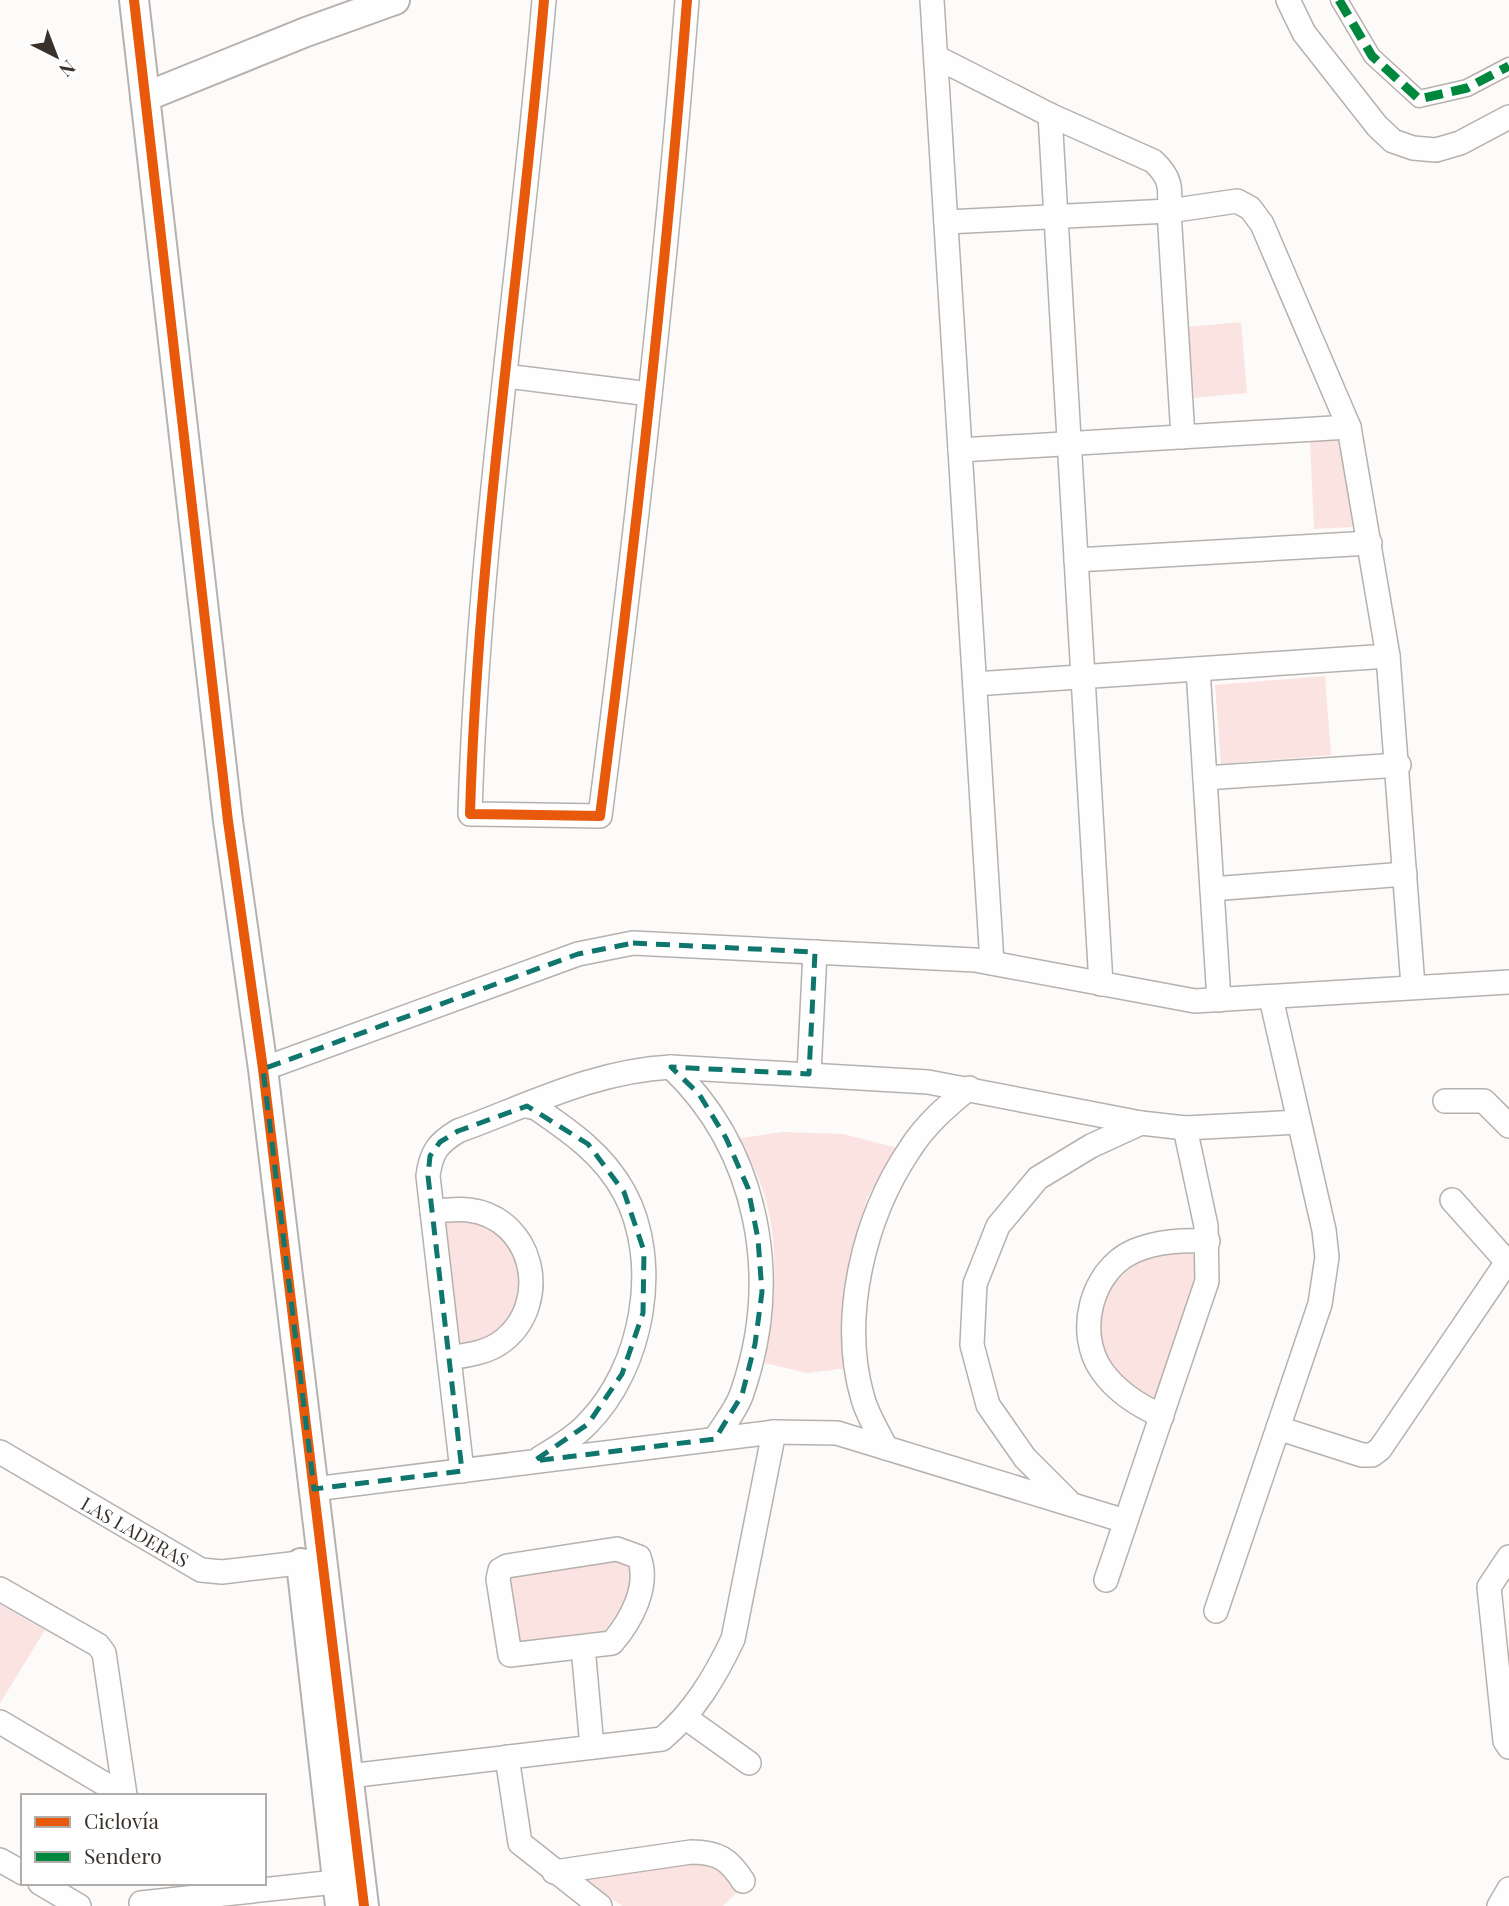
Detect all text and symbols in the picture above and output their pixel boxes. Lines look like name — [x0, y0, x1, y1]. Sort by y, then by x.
north arrow — [21, 21, 91, 91]
text: N — [54, 55, 82, 84]
street label: LAS LADERAS — [77, 1490, 194, 1573]
legend — [21, 1794, 266, 1885]
text: Ciclovía — [84, 1806, 159, 1834]
text: Sendero — [84, 1841, 162, 1869]

